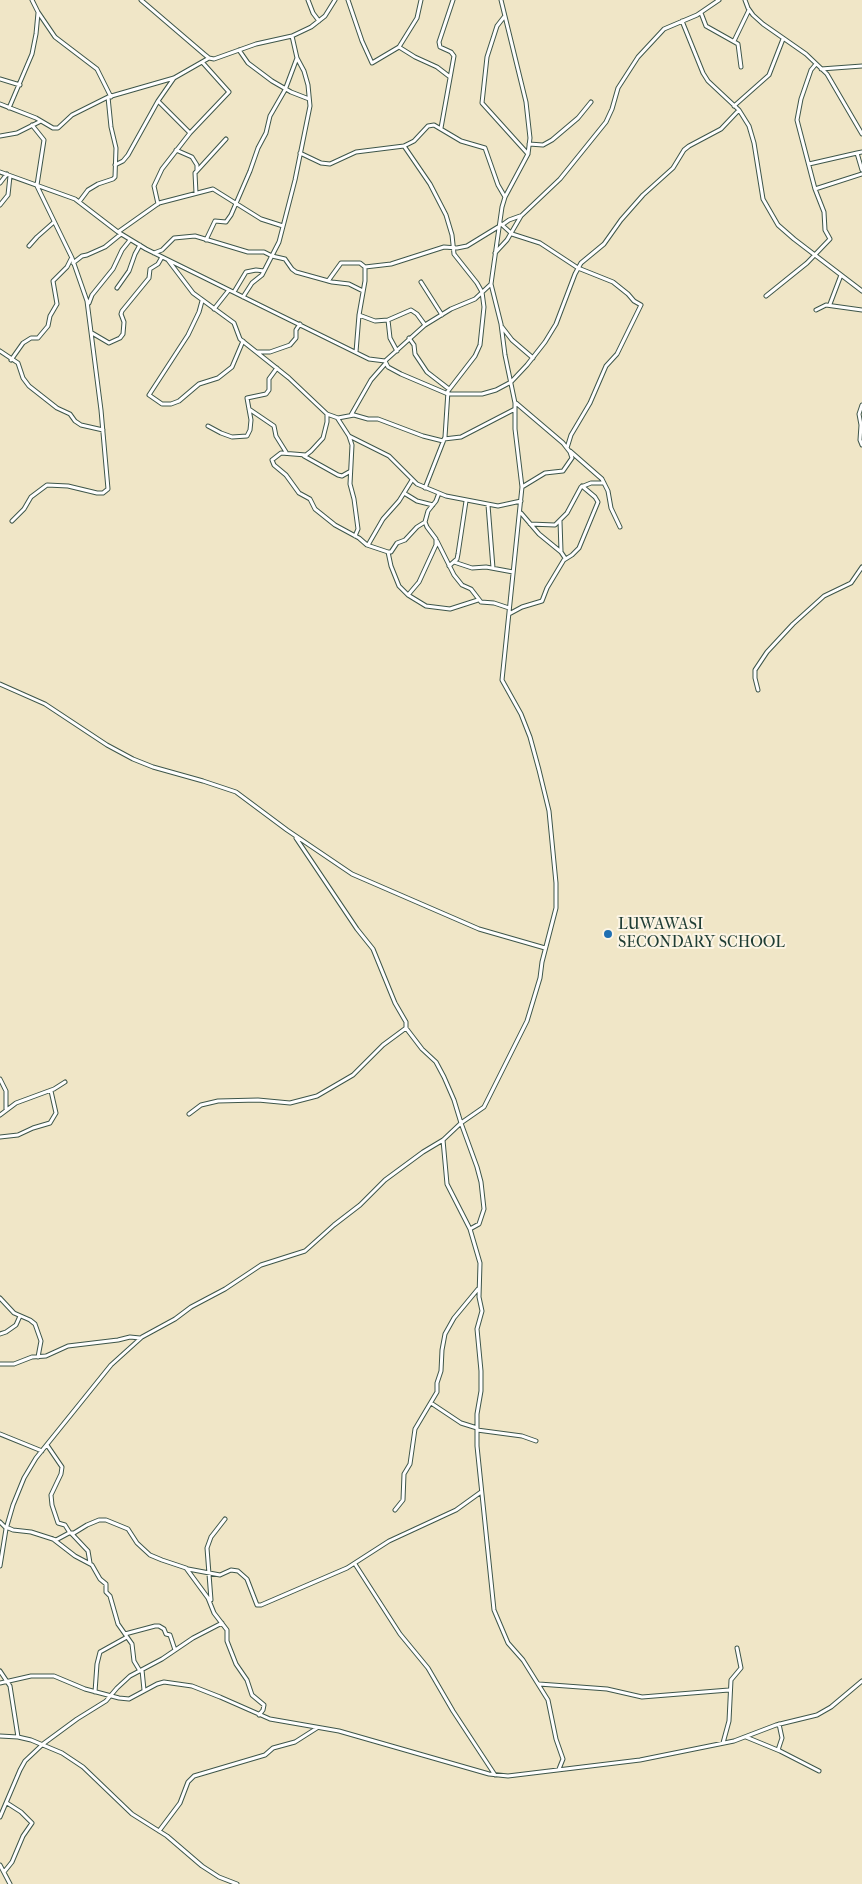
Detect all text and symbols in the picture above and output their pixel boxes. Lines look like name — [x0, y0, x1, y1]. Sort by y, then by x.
place label: LUWAWASI SECONDARY SCHOOL — [618, 915, 785, 953]
marker: LUWAWASI SECONDARY SCHOOL — [602, 928, 614, 940]

